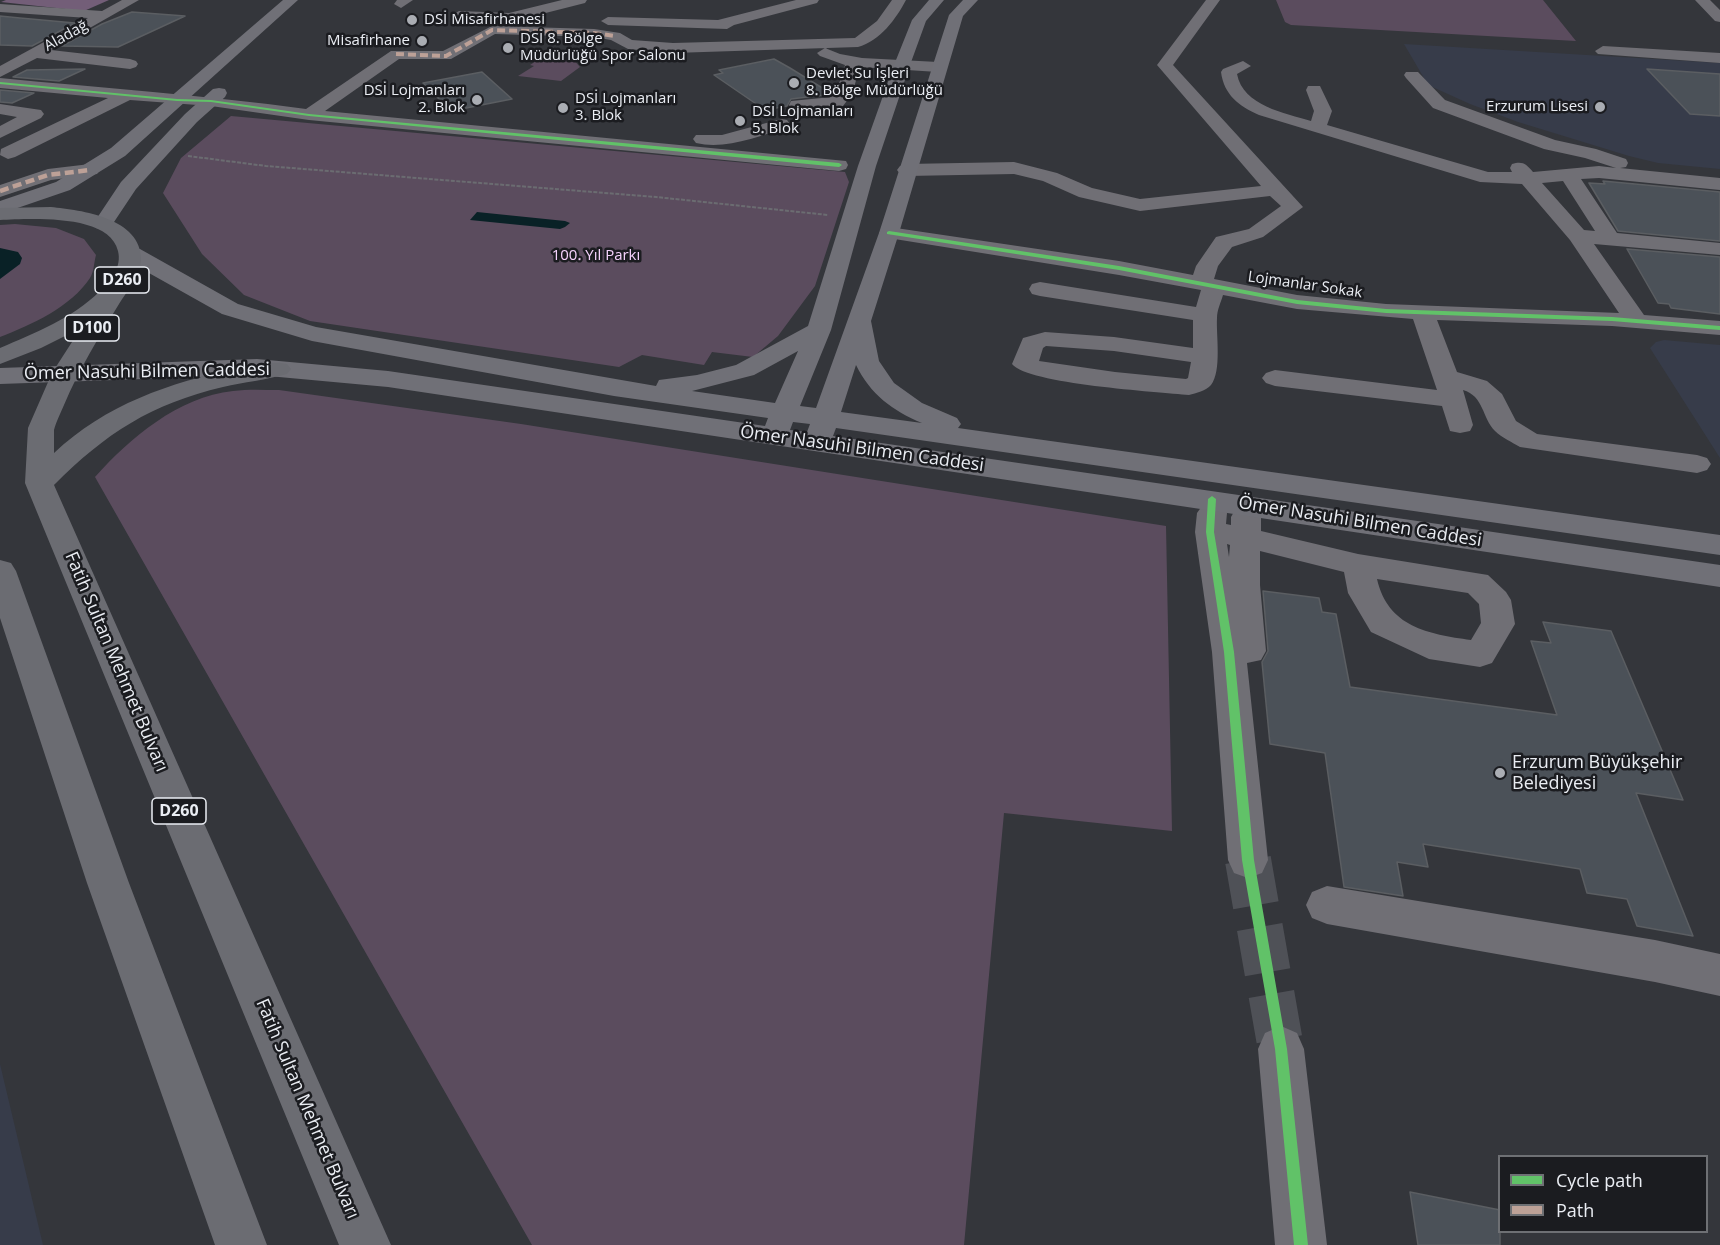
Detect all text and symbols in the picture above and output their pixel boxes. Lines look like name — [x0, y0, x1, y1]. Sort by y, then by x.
place label: DSİ Misafirhanesi — [424, 11, 545, 29]
marker: DSİ Misafirhanesi — [405, 13, 419, 27]
street label: Aladağ — [41, 17, 91, 55]
place label: DSİ 8. Bölge Müdürlüğü Spor Salonu — [520, 30, 686, 65]
place label: Misafirhane — [327, 32, 410, 50]
marker: Misafirhane — [415, 34, 429, 48]
marker: DSİ 8. Bölge Müdürlüğü Spor Salonu — [501, 41, 515, 55]
place label: Devlet Su İşleri 8. Bölge Müdürlüğü — [806, 65, 943, 100]
marker: Devlet Su İşleri 8. Bölge Müdürlüğü — [787, 76, 801, 90]
place label: DSİ Lojmanları 2. Blok — [364, 82, 465, 117]
place label: DSİ Lojmanları 3. Blok — [575, 90, 676, 125]
marker: DSİ Lojmanları 2. Blok — [470, 93, 484, 107]
place label: Erzurum Lisesi — [1486, 98, 1588, 116]
marker: Erzurum Lisesi — [1593, 100, 1607, 114]
marker: DSİ Lojmanları 3. Blok — [556, 101, 570, 115]
place label: DSİ Lojmanları 5. Blok — [752, 103, 853, 138]
marker: DSİ Lojmanları 5. Blok — [733, 114, 747, 128]
park label: 100. Yıl Parkı — [552, 247, 640, 265]
road number: D260 — [95, 267, 149, 293]
street label: Lojmanlar Sokak — [1247, 268, 1363, 302]
road number: D100 — [65, 315, 119, 341]
street label: Ömer Nasuhi Bilmen Caddesi — [24, 359, 270, 385]
street label: Ömer Nasuhi Bilmen Caddesi — [739, 421, 985, 477]
street label: Ömer Nasuhi Bilmen Caddesi — [1237, 492, 1483, 552]
street label: Fatih Sultan Mehmet Bulvarı — [60, 549, 172, 775]
place label: Erzurum Büyükşehir Belediyesi — [1512, 752, 1682, 795]
marker: Erzurum Büyükşehir Belediyesi — [1493, 766, 1507, 780]
road number: D260 — [152, 798, 206, 824]
street label: Fatih Sultan Mehmet Bulvarı — [251, 996, 363, 1222]
legend — [1498, 1155, 1708, 1233]
text: Cycle path — [1556, 1168, 1643, 1192]
text: Path — [1556, 1198, 1594, 1222]

